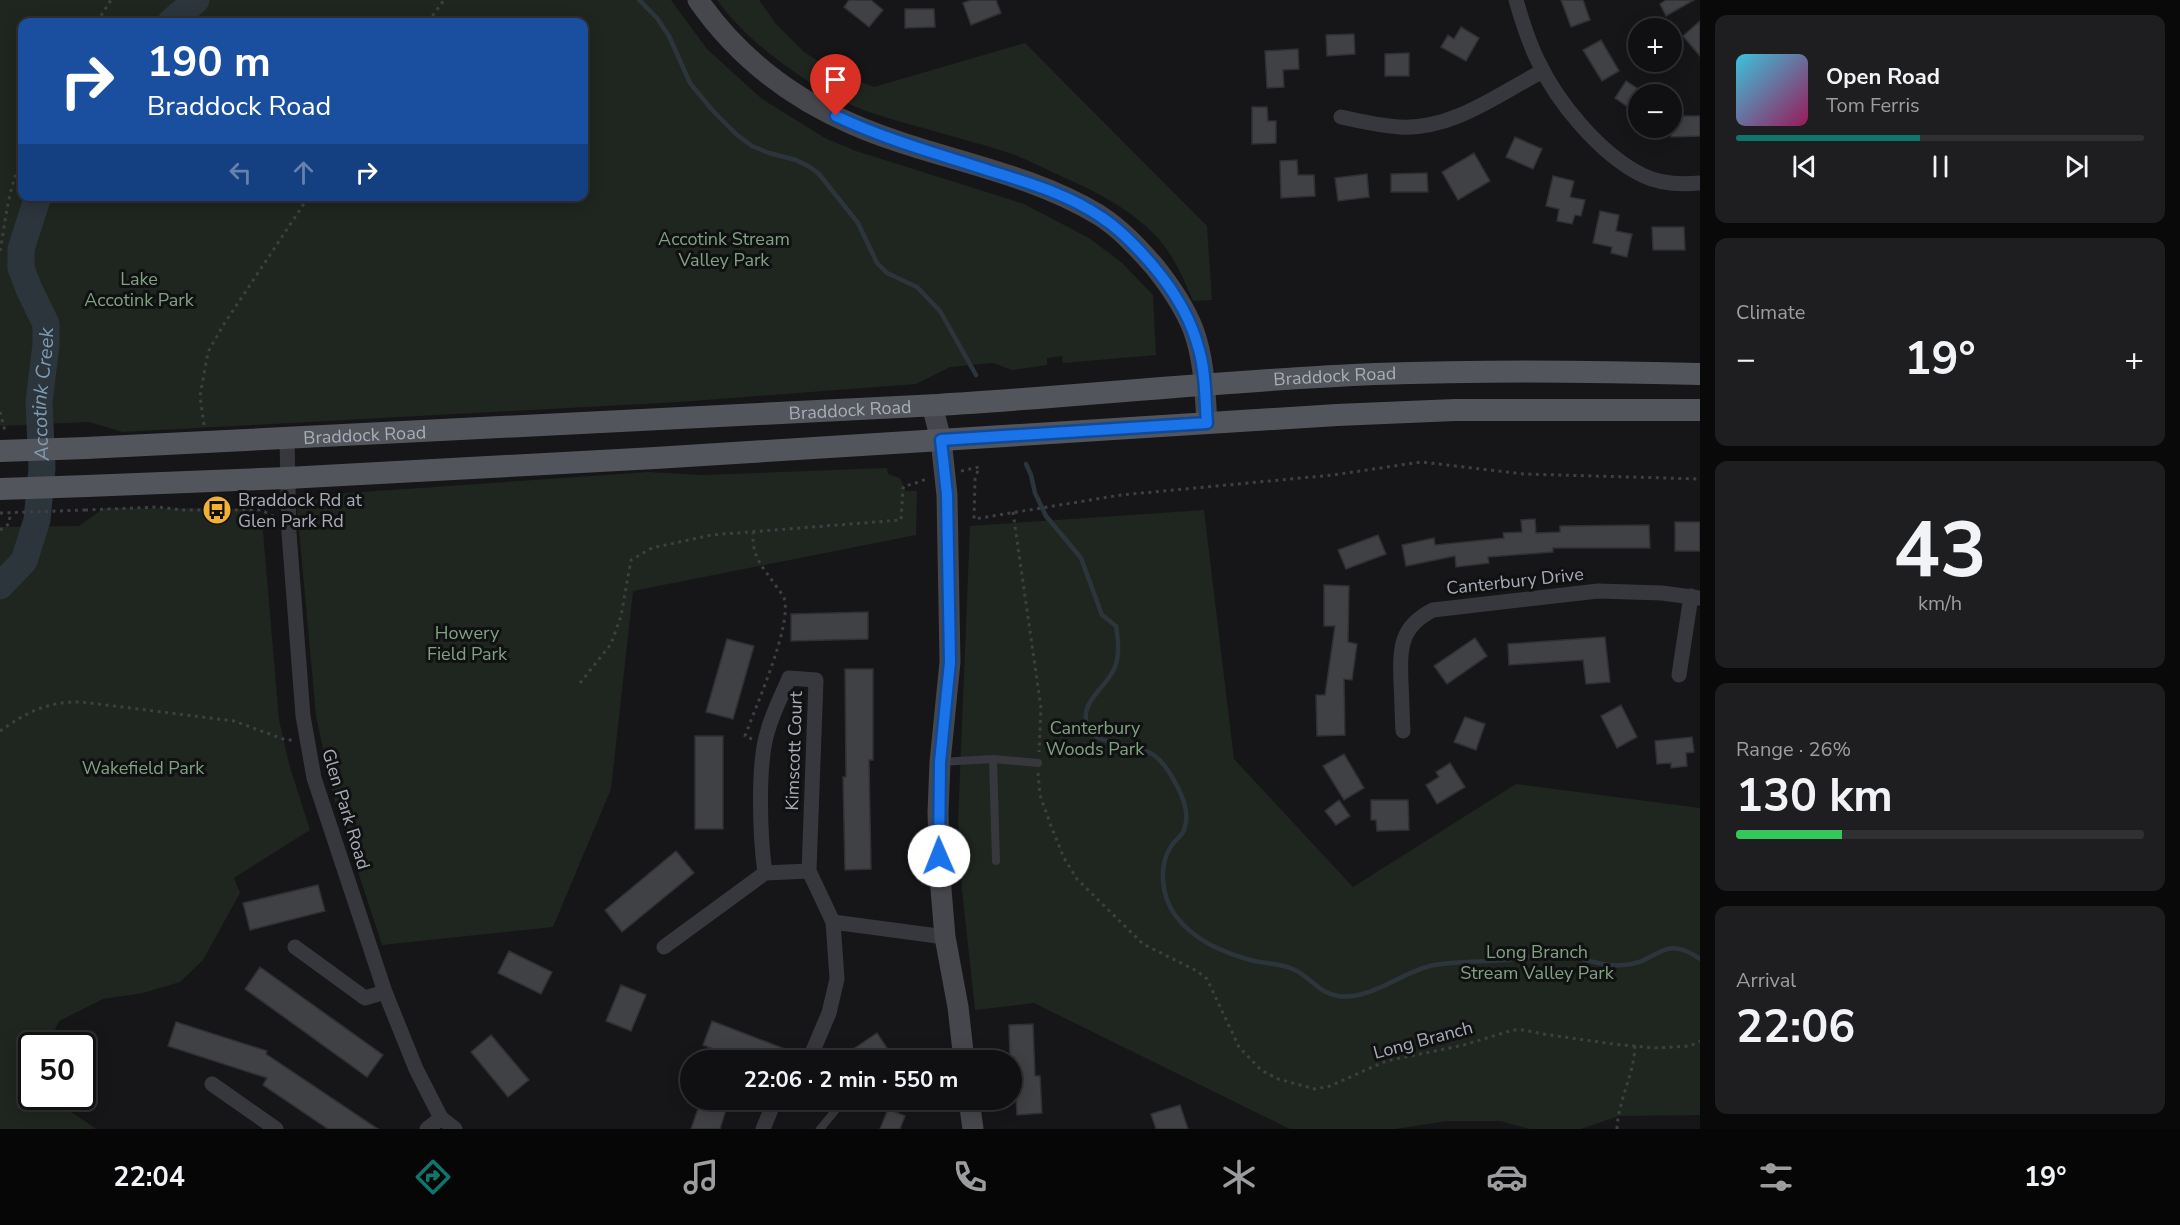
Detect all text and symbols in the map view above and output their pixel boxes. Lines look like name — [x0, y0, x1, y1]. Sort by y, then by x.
map controls — [1628, 18, 1682, 138]
button: + — [1628, 18, 1682, 72]
text: 190 m — [147, 34, 271, 91]
icon: right — [48, 42, 126, 120]
pin — [810, 54, 861, 116]
text: Open Road — [1826, 62, 1940, 92]
icon: arrive — [819, 63, 852, 96]
button: − — [1628, 84, 1682, 138]
text: Braddock Road — [147, 88, 331, 125]
text: Tom Ferris — [1826, 92, 1920, 119]
icon: previous — [1788, 150, 1821, 183]
icon: pause — [1924, 150, 1957, 183]
icon: next — [2060, 150, 2093, 183]
icon: left — [224, 156, 257, 189]
icon: ahead — [287, 156, 320, 189]
icon: right — [350, 156, 383, 189]
park label: Accotink Stream Valley Park — [658, 227, 790, 272]
park label: Lake Accotink Park — [84, 267, 195, 312]
text: Climate — [1736, 299, 1805, 326]
water label: Accotink Creek — [26, 327, 60, 462]
text: 19° — [1904, 329, 1976, 390]
text: − — [1736, 337, 1756, 382]
text: + — [2124, 337, 2144, 382]
street label: Braddock Road — [1273, 361, 1397, 392]
street label: Braddock Road — [788, 395, 912, 426]
street label: Braddock Road — [303, 420, 427, 450]
place label: Braddock Rd at Glen Park Rd — [238, 488, 363, 533]
bus stop icon: Braddock Rd at Glen Park Rd — [201, 494, 233, 526]
text: 43 — [1893, 497, 1987, 604]
street label: Canterbury Drive — [1445, 562, 1585, 600]
text: km/h — [1918, 590, 1962, 617]
park label: Howery Field Park — [427, 621, 508, 666]
street label: Kimscott Court — [780, 690, 808, 811]
park label: Canterbury Woods Park — [1046, 716, 1145, 761]
text: Range · 26% — [1736, 736, 1851, 763]
street label: Glen Park Road — [316, 746, 376, 872]
park label: Wakefield Park — [82, 756, 205, 780]
text: 130 km — [1736, 766, 1893, 827]
position arrow — [907, 824, 971, 888]
park label: Long Branch Stream Valley Park — [1460, 940, 1615, 985]
text: Arrival — [1736, 967, 1796, 994]
text: 22:06 — [1736, 997, 1855, 1058]
street label: Long Branch — [1371, 1015, 1475, 1065]
speed limit sign: 50 — [18, 1032, 96, 1110]
text: 22:06 · 2 min · 550 m — [744, 1065, 958, 1095]
icon: directions — [412, 1156, 454, 1198]
icon: music — [680, 1156, 722, 1198]
icon: phone — [949, 1156, 991, 1198]
icon: climate — [1218, 1156, 1260, 1198]
icon: car — [1486, 1156, 1528, 1198]
icon: filters — [1755, 1156, 1797, 1198]
text: 22:04 — [113, 1159, 185, 1196]
text: 19° — [2024, 1159, 2067, 1196]

